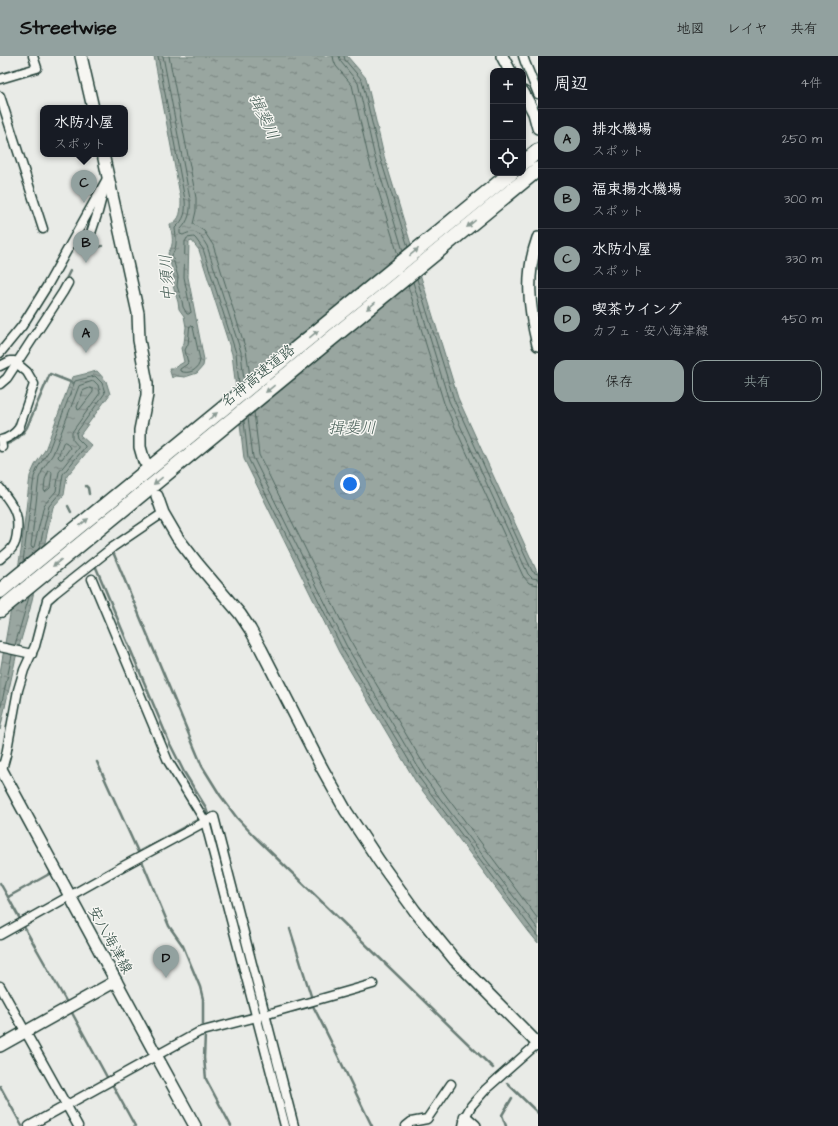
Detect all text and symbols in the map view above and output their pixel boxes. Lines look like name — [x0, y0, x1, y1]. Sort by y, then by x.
text: Streetwise — [20, 15, 117, 42]
text: 地図 — [677, 19, 705, 39]
text: レイヤ — [727, 19, 768, 39]
text: 共有 — [790, 19, 818, 39]
map controls — [490, 68, 526, 176]
button: + — [490, 68, 526, 104]
text: 周辺 — [554, 72, 588, 96]
text: 4件 — [800, 74, 822, 92]
water label: 揖斐川 — [244, 91, 284, 143]
button: − — [490, 104, 526, 140]
popup — [40, 105, 128, 157]
text: 水防小屋 — [54, 112, 114, 133]
text: 排水機場 — [592, 119, 652, 140]
text: A — [563, 130, 571, 148]
text: 250 m — [782, 130, 822, 148]
text: スポット — [54, 135, 106, 153]
button: locate — [490, 140, 526, 176]
text: スポット — [592, 142, 644, 160]
pin: C — [71, 170, 97, 203]
text: 福束揚水機場 — [592, 179, 682, 200]
text: B — [562, 190, 572, 208]
text: 300 m — [784, 190, 822, 208]
text: スポット — [592, 202, 644, 220]
one-way arrow — [466, 219, 476, 228]
pin: B — [73, 230, 99, 263]
text: 水防小屋 — [592, 239, 652, 260]
one-way arrow — [409, 247, 420, 256]
text: C — [562, 250, 572, 268]
text: 330 m — [785, 250, 822, 268]
water label: 中須川 — [154, 253, 180, 303]
text: スポット — [592, 262, 644, 280]
text: 喫茶ウイング — [592, 299, 682, 320]
one-way arrow — [365, 302, 376, 311]
text: D — [563, 310, 571, 328]
text: 450 m — [780, 310, 822, 328]
pin: A — [73, 320, 99, 353]
text: カフェ · 安八海津線 — [592, 322, 708, 340]
one-way arrow — [308, 330, 319, 338]
street label: 名神高速道路 — [216, 340, 300, 412]
button: 保存 — [554, 360, 684, 402]
button: 共有 — [692, 360, 822, 402]
one-way arrow — [265, 384, 275, 393]
one-way arrow — [207, 412, 218, 421]
water label: 揖斐川 — [328, 417, 376, 439]
your location — [340, 474, 360, 494]
one-way arrow — [152, 476, 163, 485]
one-way arrow — [79, 518, 90, 526]
one-way arrow — [52, 559, 63, 567]
street label: 安八海津線 — [83, 902, 137, 978]
pin: D — [153, 945, 179, 978]

